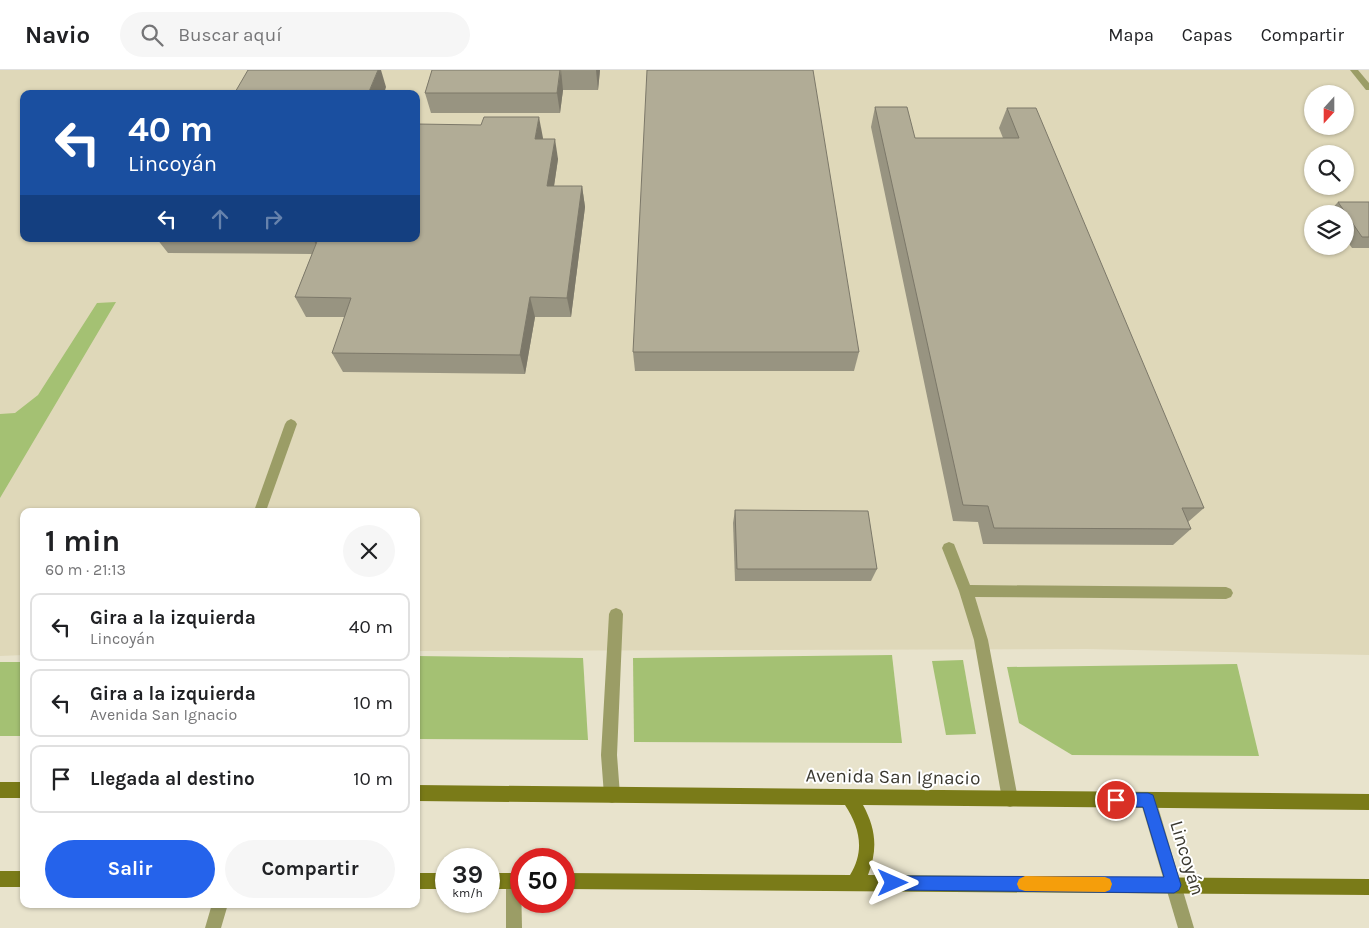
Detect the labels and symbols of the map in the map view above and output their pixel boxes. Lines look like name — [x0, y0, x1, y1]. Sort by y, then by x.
north arrow — [1304, 85, 1354, 135]
street label: Avenida San Ignacio — [805, 764, 981, 790]
pin — [1095, 779, 1137, 821]
street label: Lincoyán — [1165, 818, 1209, 898]
speed limit sign: 50 — [510, 848, 575, 913]
position arrow — [866, 856, 918, 908]

